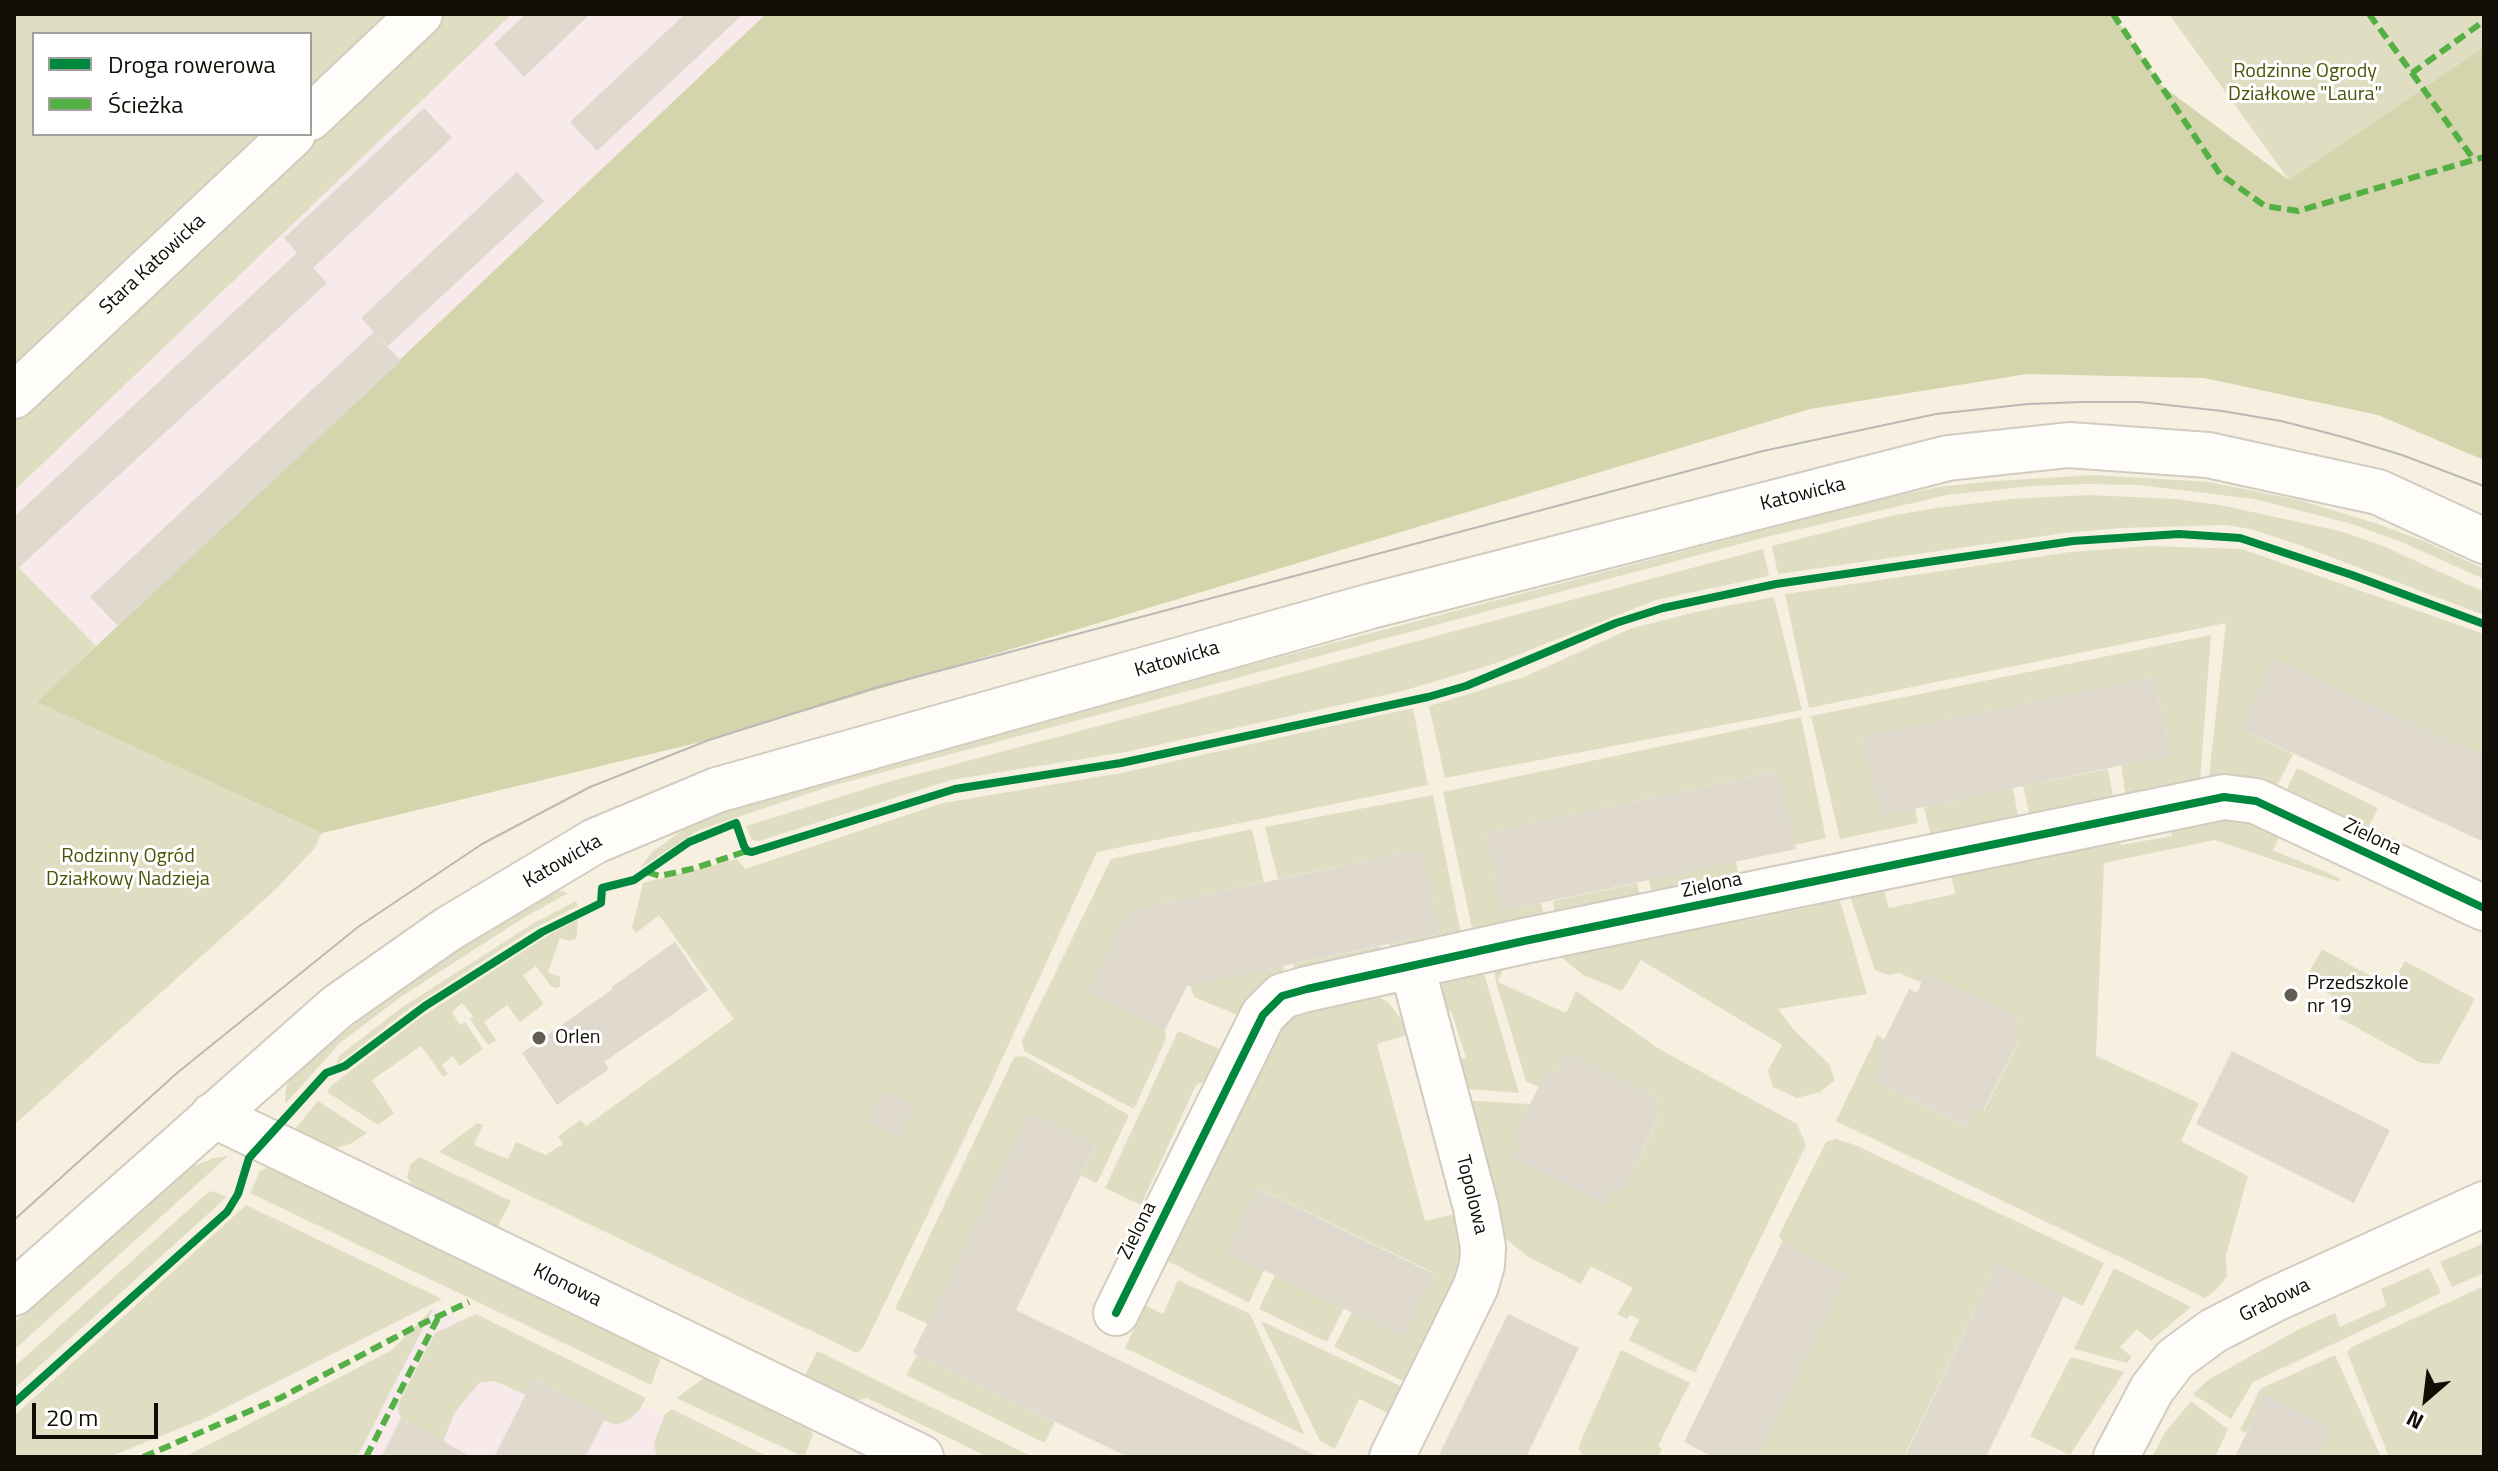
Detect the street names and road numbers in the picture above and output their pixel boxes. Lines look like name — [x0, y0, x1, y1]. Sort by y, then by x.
street label: Stara Katowicka — [95, 210, 211, 320]
street label: Katowicka — [1758, 473, 1848, 517]
street label: Katowicka — [1132, 637, 1222, 683]
street label: Zielona — [2339, 814, 2405, 862]
street label: Katowicka — [519, 830, 607, 894]
street label: Zielona — [1680, 868, 1744, 904]
street label: Topolowa — [1450, 1153, 1492, 1237]
street label: Zielona — [1114, 1198, 1162, 1264]
street label: Klonowa — [529, 1259, 605, 1313]
street label: Grabowa — [2236, 1274, 2314, 1328]

